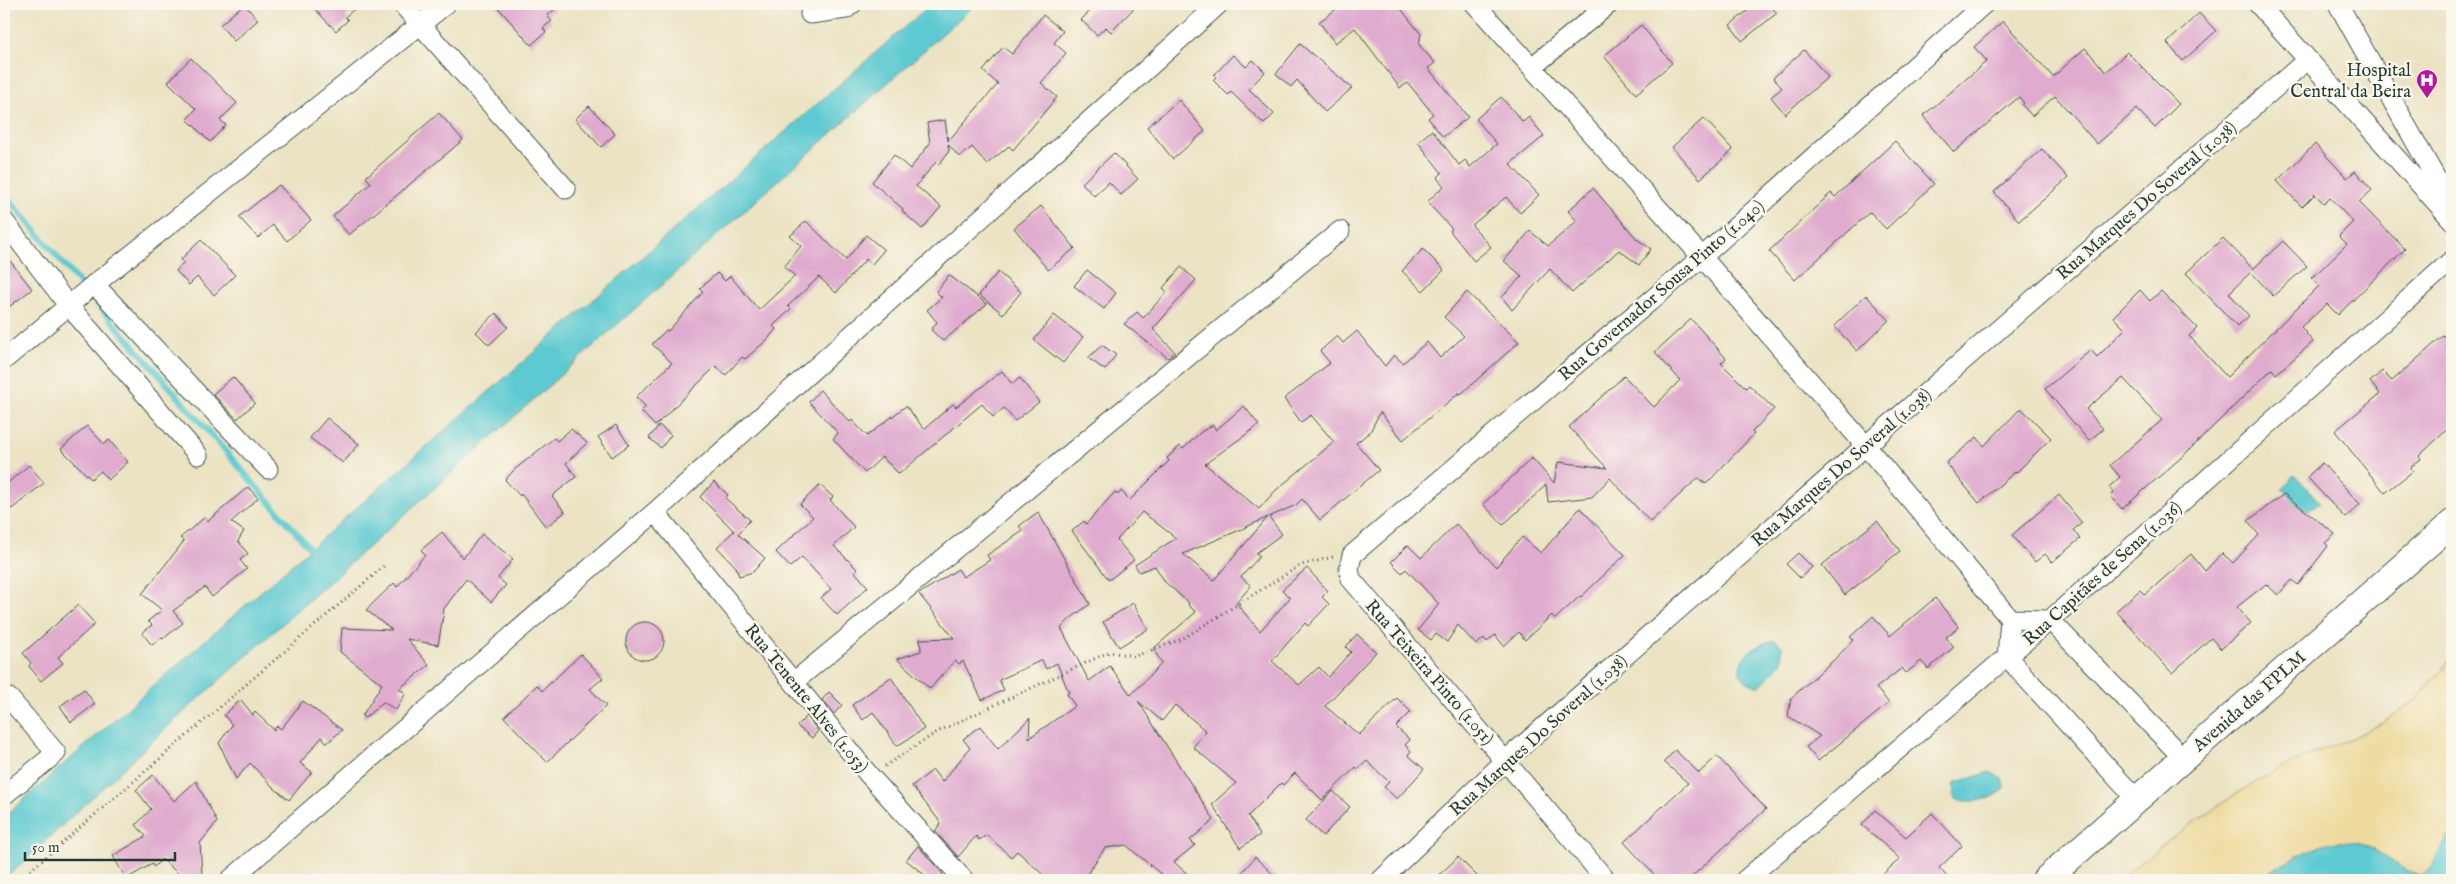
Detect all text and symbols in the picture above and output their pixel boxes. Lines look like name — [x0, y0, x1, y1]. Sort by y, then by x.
place label: Hospital Central da Beira — [2290, 60, 2411, 104]
hospital icon: Hospital Central da Beira — [2415, 68, 2439, 99]
street label: Rua Marques Do Soveral (1.038) — [2052, 117, 2242, 286]
street label: Rua Governador Sousa Pinto (1.040) — [1554, 195, 1770, 387]
street label: Rua Marques Do Soveral (1.038) — [1747, 384, 1937, 553]
street label: Rua Capitães de Sena (1.036) — [2019, 497, 2187, 651]
street label: Rua Teixeira Pinto (1.051) — [1359, 595, 1498, 751]
street label: Rua Tenente Alves (1.053) — [739, 620, 873, 778]
street label: Avenida das FPLM — [2188, 647, 2311, 758]
street label: Rua Marques Do Soveral (1.038) — [1445, 650, 1633, 822]
scale bar — [25, 829, 175, 861]
text: 50 m — [32, 838, 60, 857]

